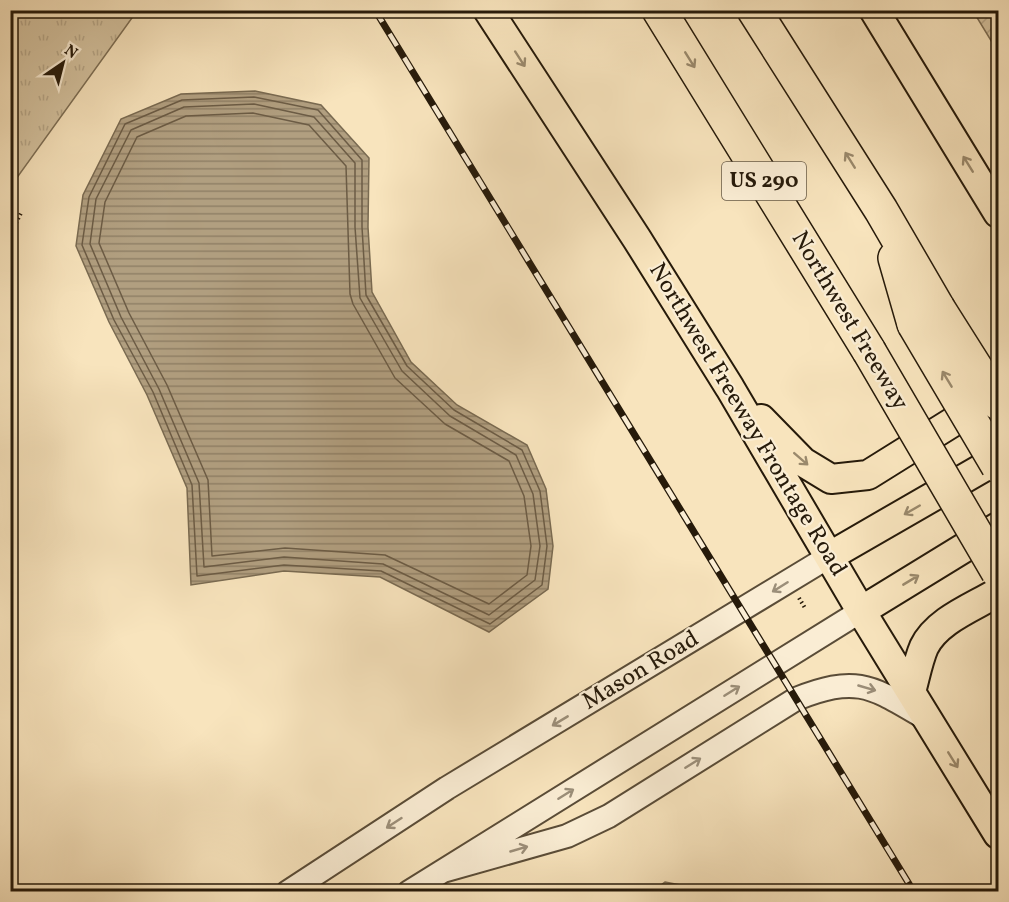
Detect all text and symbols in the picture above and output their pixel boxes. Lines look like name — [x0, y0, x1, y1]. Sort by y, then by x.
north arrow — [33, 33, 93, 93]
text: N — [59, 40, 82, 65]
one-way arrow — [514, 51, 526, 67]
one-way arrow — [684, 51, 696, 68]
one-way arrow — [843, 152, 856, 169]
one-way arrow — [961, 155, 974, 172]
road number: US 290 — [722, 162, 806, 200]
street label: Northwest Freeway — [782, 225, 916, 417]
street label: Northwest Freeway Frontage Road — [640, 257, 854, 583]
one-way arrow — [941, 371, 953, 388]
one-way arrow — [793, 452, 808, 466]
one-way arrow — [903, 505, 921, 516]
one-way arrow — [902, 574, 919, 586]
one-way arrow — [772, 581, 789, 593]
street label: Mason Road — [576, 623, 706, 719]
one-way arrow — [857, 683, 876, 694]
one-way arrow — [723, 685, 740, 697]
one-way arrow — [551, 714, 568, 727]
one-way arrow — [947, 751, 959, 768]
one-way arrow — [684, 757, 701, 769]
one-way arrow — [557, 788, 574, 800]
one-way arrow — [386, 817, 403, 829]
one-way arrow — [509, 843, 528, 854]

